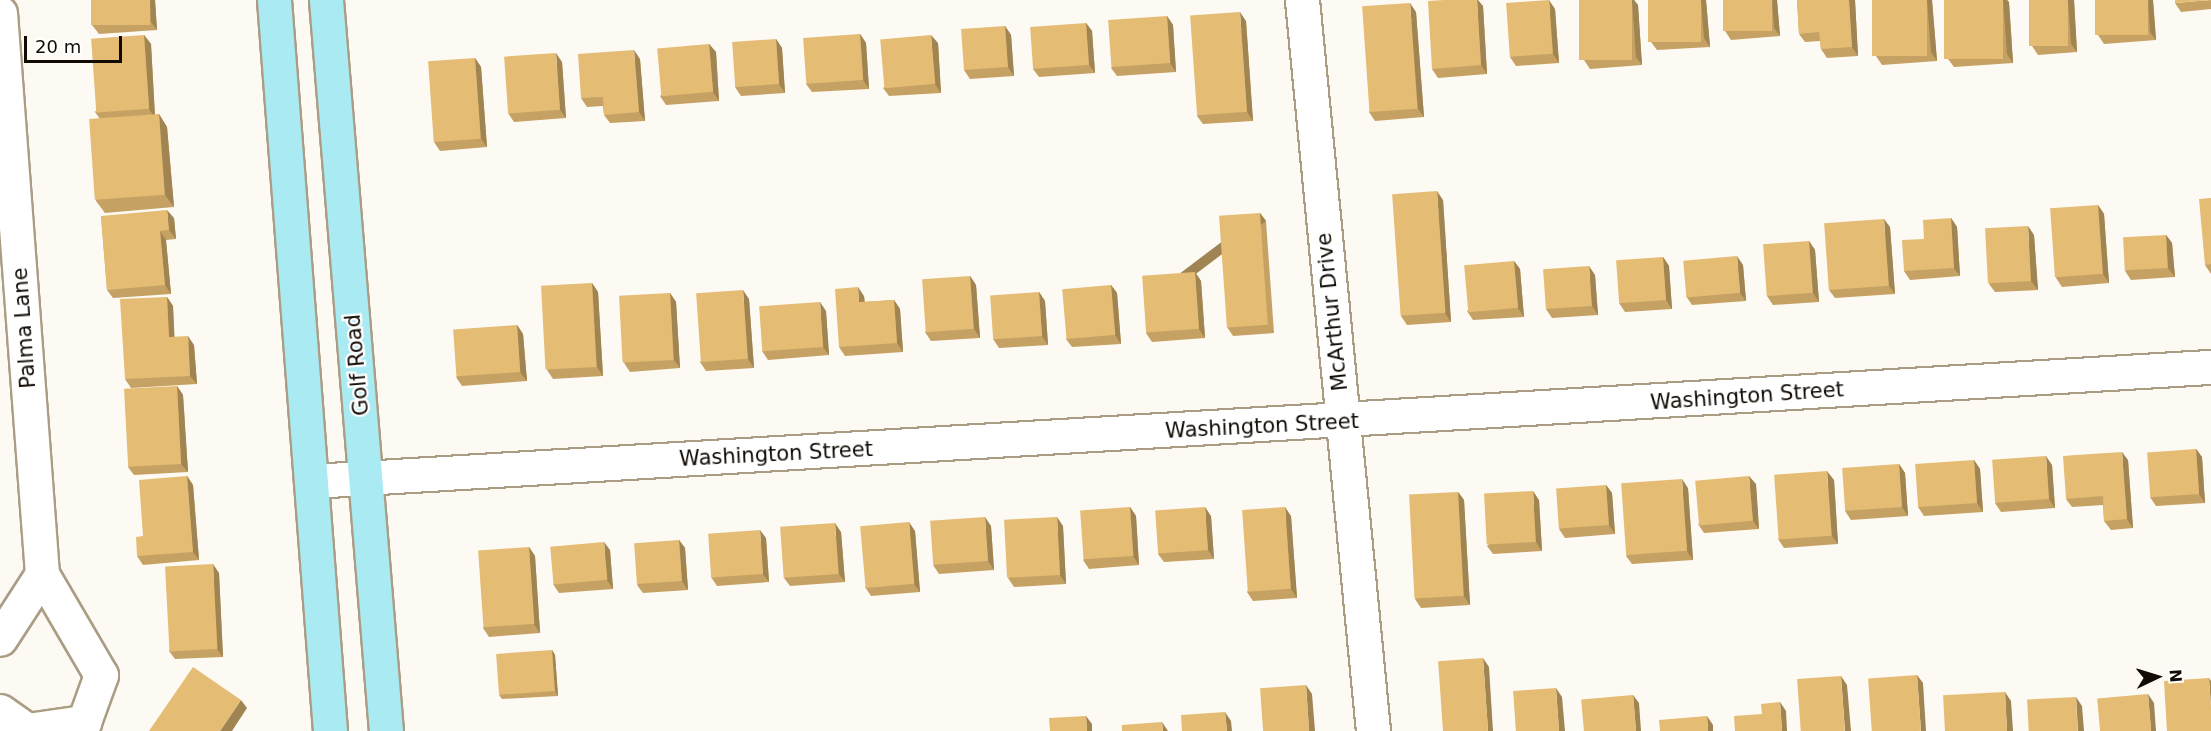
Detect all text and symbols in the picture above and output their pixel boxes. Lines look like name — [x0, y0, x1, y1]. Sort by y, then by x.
scale bar — [27, 24, 124, 62]
text: 20 m — [35, 36, 81, 57]
street label: McArthur Drive — [1311, 232, 1353, 392]
street label: Palma Lane — [7, 267, 41, 389]
street label: Golf Road — [340, 313, 374, 417]
street label: Washington Street — [1649, 377, 1845, 415]
street label: Washington Street — [1165, 408, 1359, 444]
street label: Washington Street — [679, 436, 873, 472]
north arrow — [2127, 647, 2187, 707]
text: N — [2166, 668, 2185, 683]

